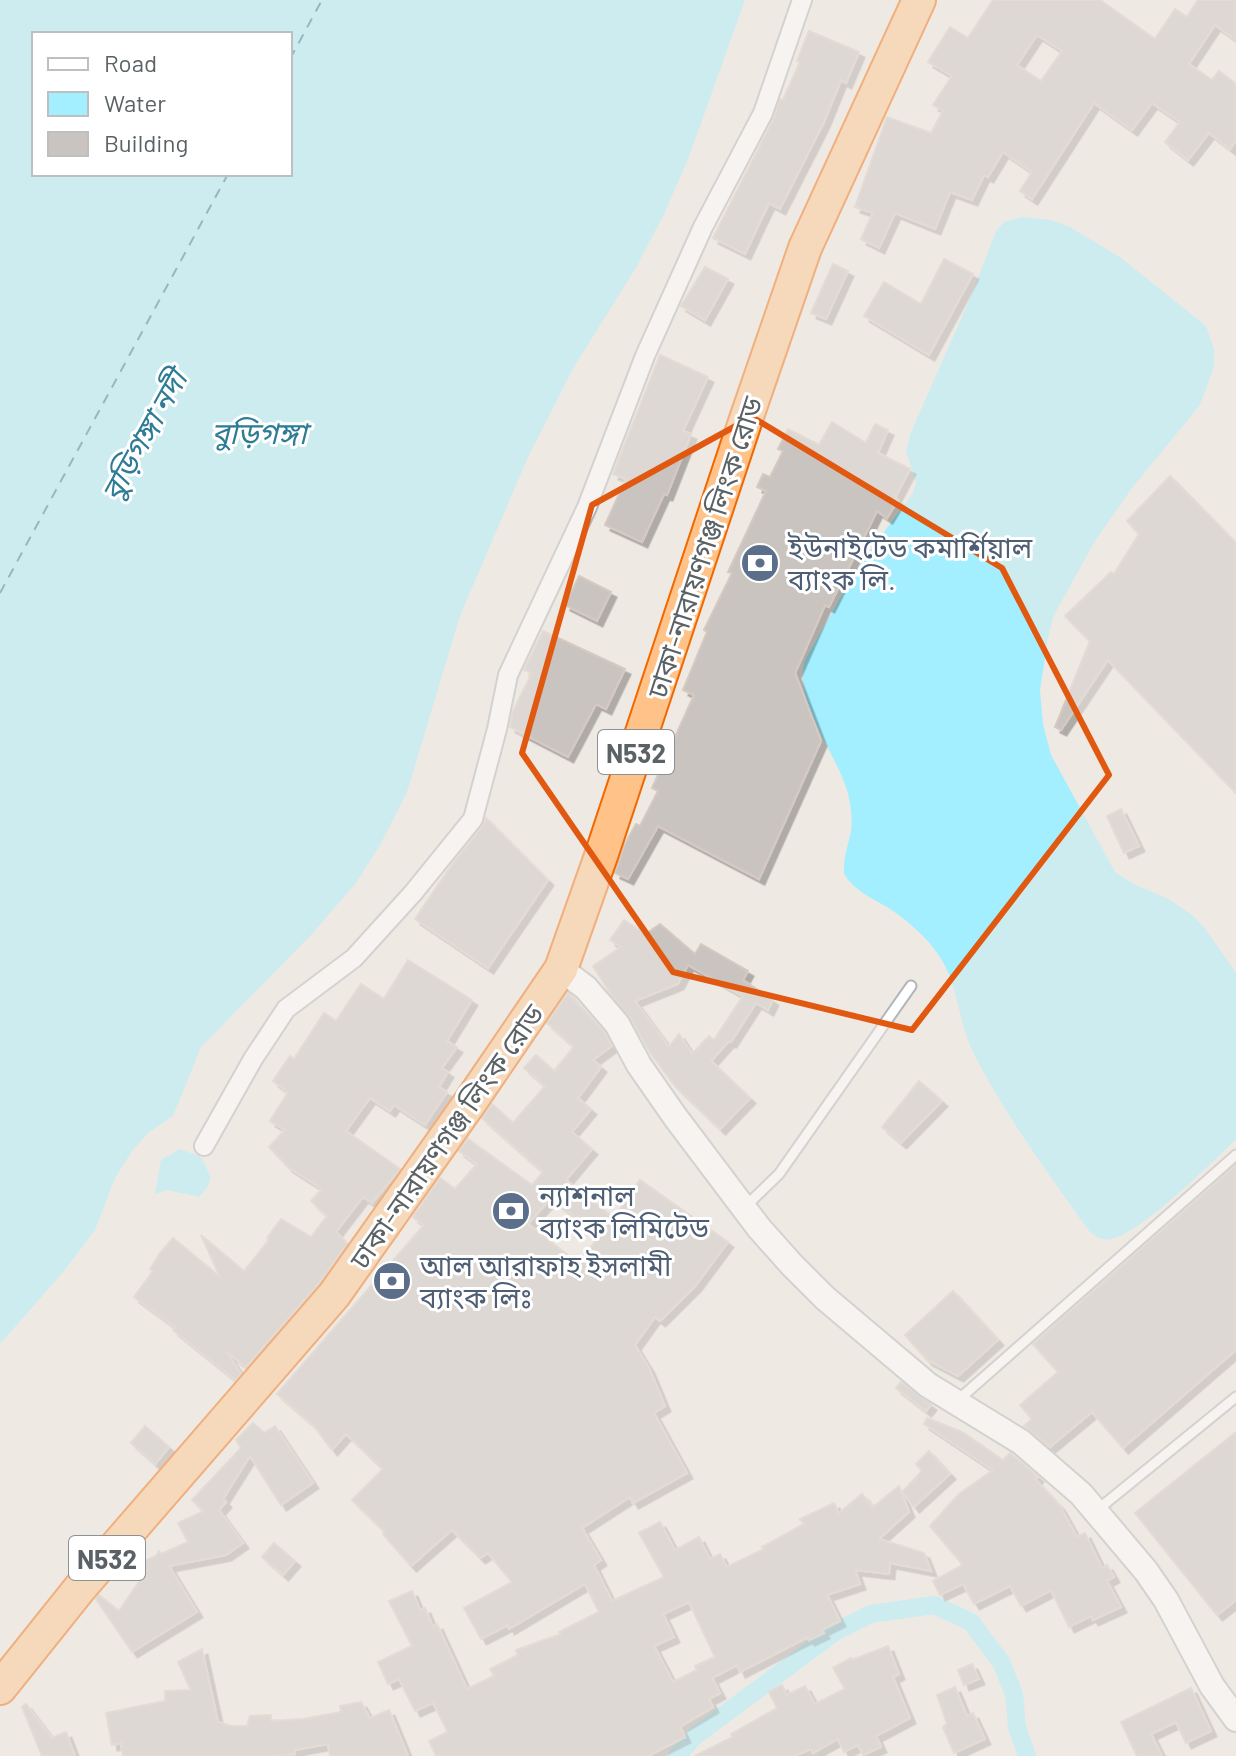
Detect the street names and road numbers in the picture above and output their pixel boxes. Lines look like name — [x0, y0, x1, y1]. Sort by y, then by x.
street label: ঢাকা-নারায়ণগঞ্জ লিংক রোড — [639, 391, 769, 703]
road number: N532 — [598, 730, 674, 774]
street label: ঢাকা-নারায়ণগঞ্জ লিংক রোড — [341, 996, 551, 1275]
road number: N532 — [69, 1536, 145, 1580]

